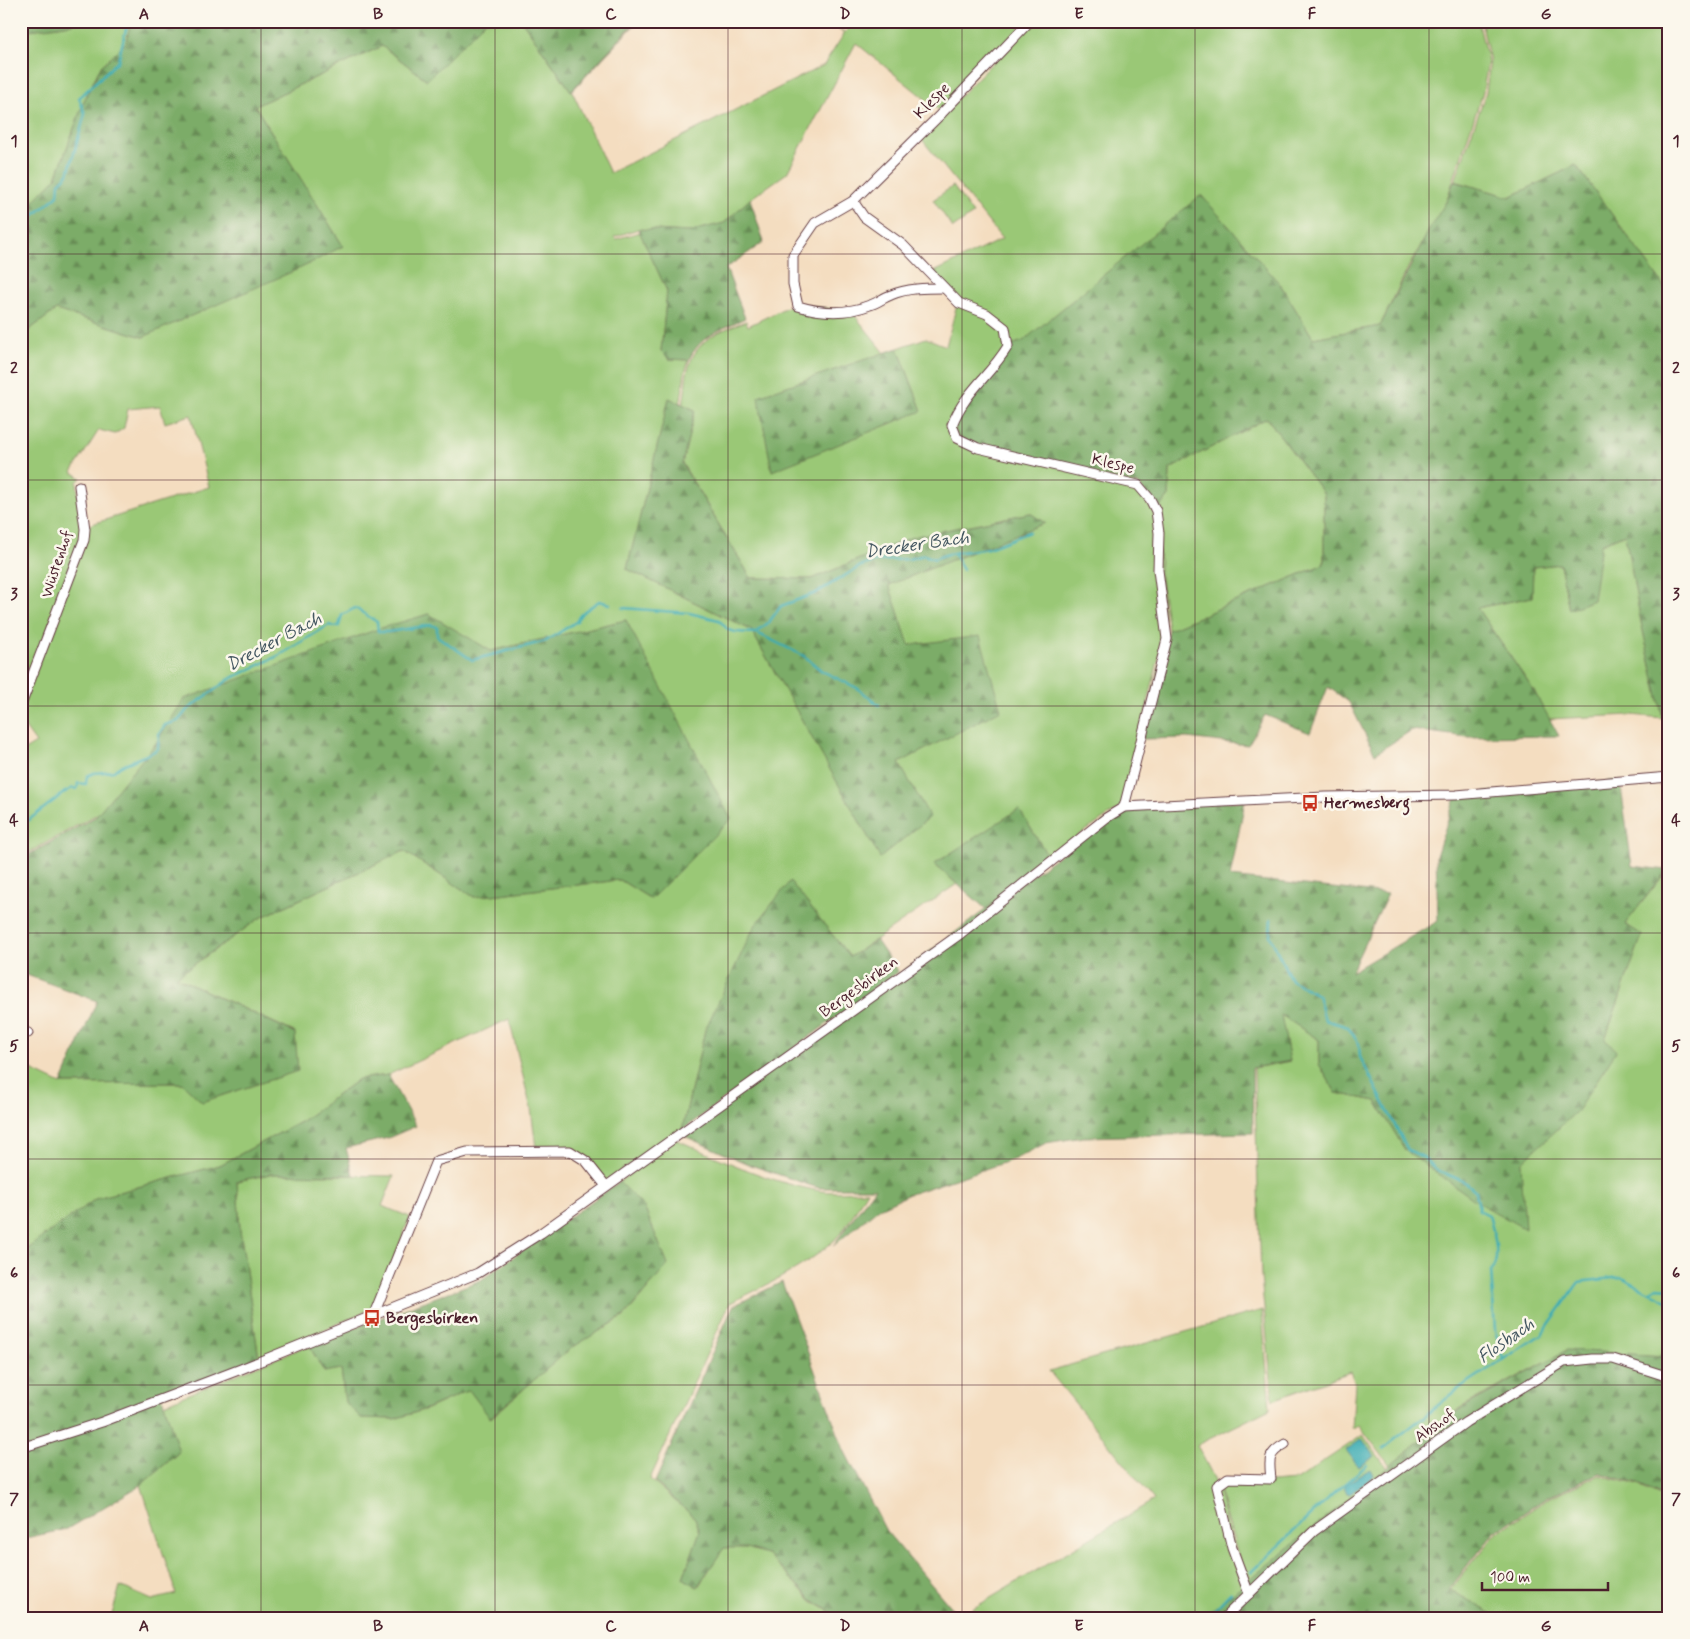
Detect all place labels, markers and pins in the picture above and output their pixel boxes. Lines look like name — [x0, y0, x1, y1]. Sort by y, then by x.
bus stop icon: Hermesberg — [1300, 793, 1320, 813]
place label: Hermesberg — [1324, 793, 1410, 816]
bus stop icon: Bergesbirken — [362, 1308, 382, 1328]
place label: Bergesbirken — [386, 1308, 478, 1331]

